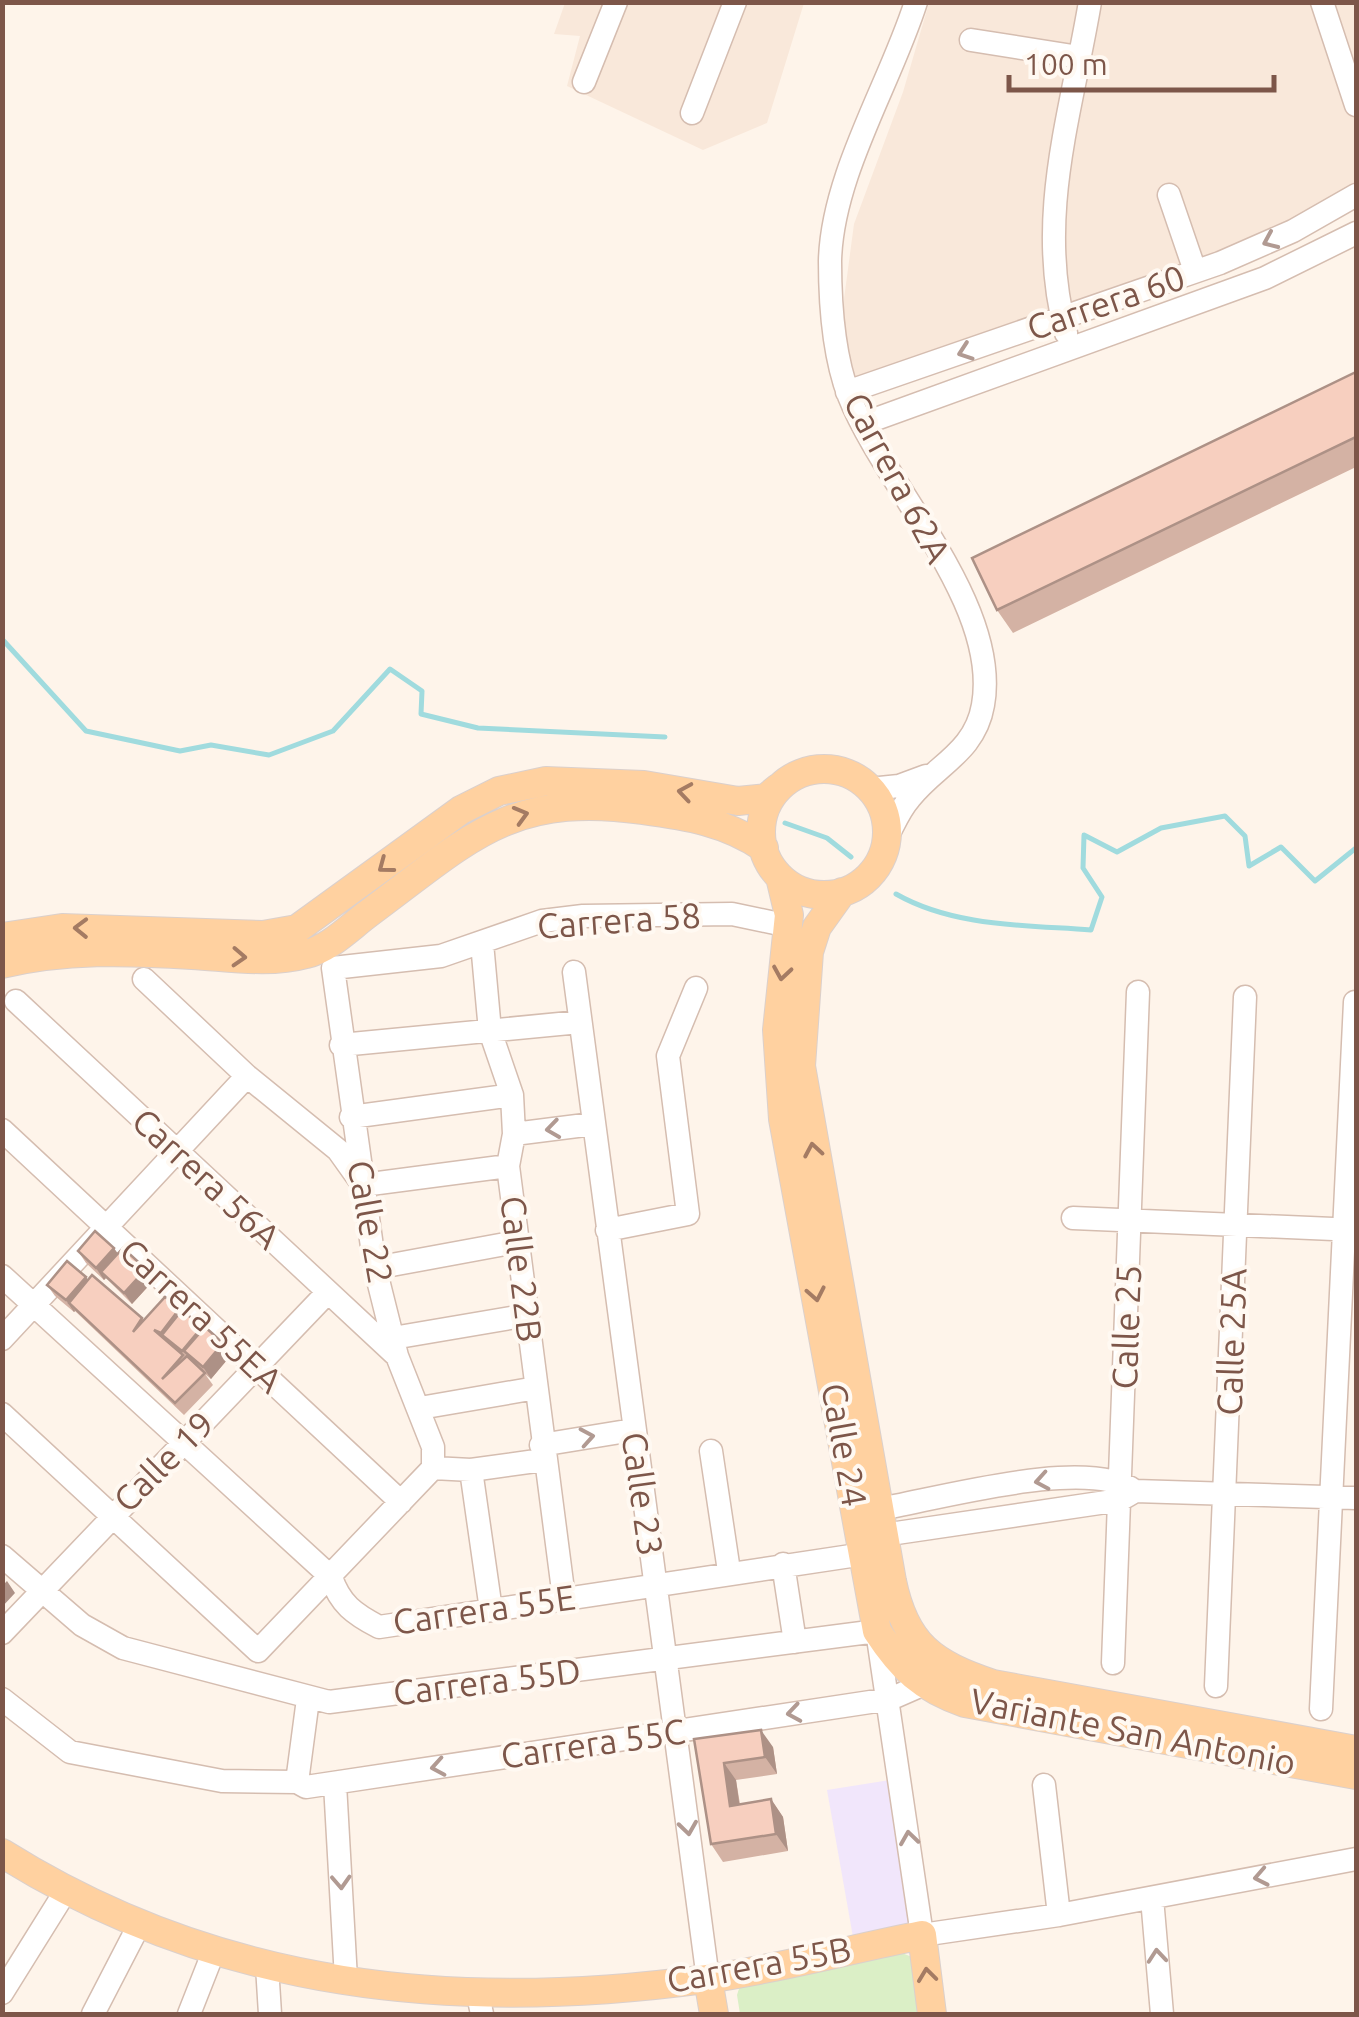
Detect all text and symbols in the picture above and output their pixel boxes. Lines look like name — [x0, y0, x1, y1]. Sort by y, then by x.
scale bar — [1009, 30, 1274, 92]
text: 100 m — [1024, 47, 1108, 81]
one-way arrow — [1262, 228, 1280, 248]
street label: Carrera 60 — [1022, 256, 1190, 348]
one-way arrow — [958, 340, 975, 361]
street label: Carrera 62A — [836, 386, 959, 570]
one-way arrow — [677, 782, 693, 803]
one-way arrow — [511, 806, 529, 827]
one-way arrow — [378, 855, 396, 872]
street label: Carrera 58 — [536, 894, 702, 946]
one-way arrow — [72, 917, 88, 939]
one-way arrow — [231, 946, 247, 967]
one-way arrow — [772, 964, 793, 981]
street label: Carrera 56A — [125, 1100, 289, 1257]
one-way arrow — [545, 1118, 561, 1139]
one-way arrow — [803, 1142, 824, 1158]
street label: Calle 22 — [340, 1157, 402, 1287]
street label: Calle 22B — [493, 1194, 551, 1344]
street label: Carrera 55EA — [112, 1230, 291, 1401]
street label: Calle 25 — [1104, 1264, 1148, 1390]
street label: Calle 25A — [1208, 1267, 1254, 1416]
one-way arrow — [805, 1286, 826, 1302]
street label: Calle 24 — [814, 1380, 876, 1510]
street label: Calle 19 — [105, 1403, 222, 1520]
one-way arrow — [579, 1428, 595, 1449]
street label: Calle 23 — [615, 1429, 671, 1558]
one-way arrow — [1033, 1470, 1050, 1491]
street label: Carrera 55E — [390, 1576, 578, 1642]
street label: Carrera 55D — [391, 1650, 583, 1712]
street label: Variante San Antonio — [967, 1680, 1299, 1782]
one-way arrow — [785, 1702, 802, 1723]
street label: Carrera 55C — [498, 1710, 687, 1776]
one-way arrow — [430, 1756, 446, 1777]
one-way arrow — [677, 1821, 698, 1837]
one-way arrow — [899, 1830, 920, 1846]
one-way arrow — [1252, 1866, 1269, 1887]
one-way arrow — [330, 1874, 351, 1890]
street label: Carrera 55B — [664, 1928, 854, 2000]
one-way arrow — [1146, 1948, 1168, 1964]
one-way arrow — [917, 1966, 938, 1982]

